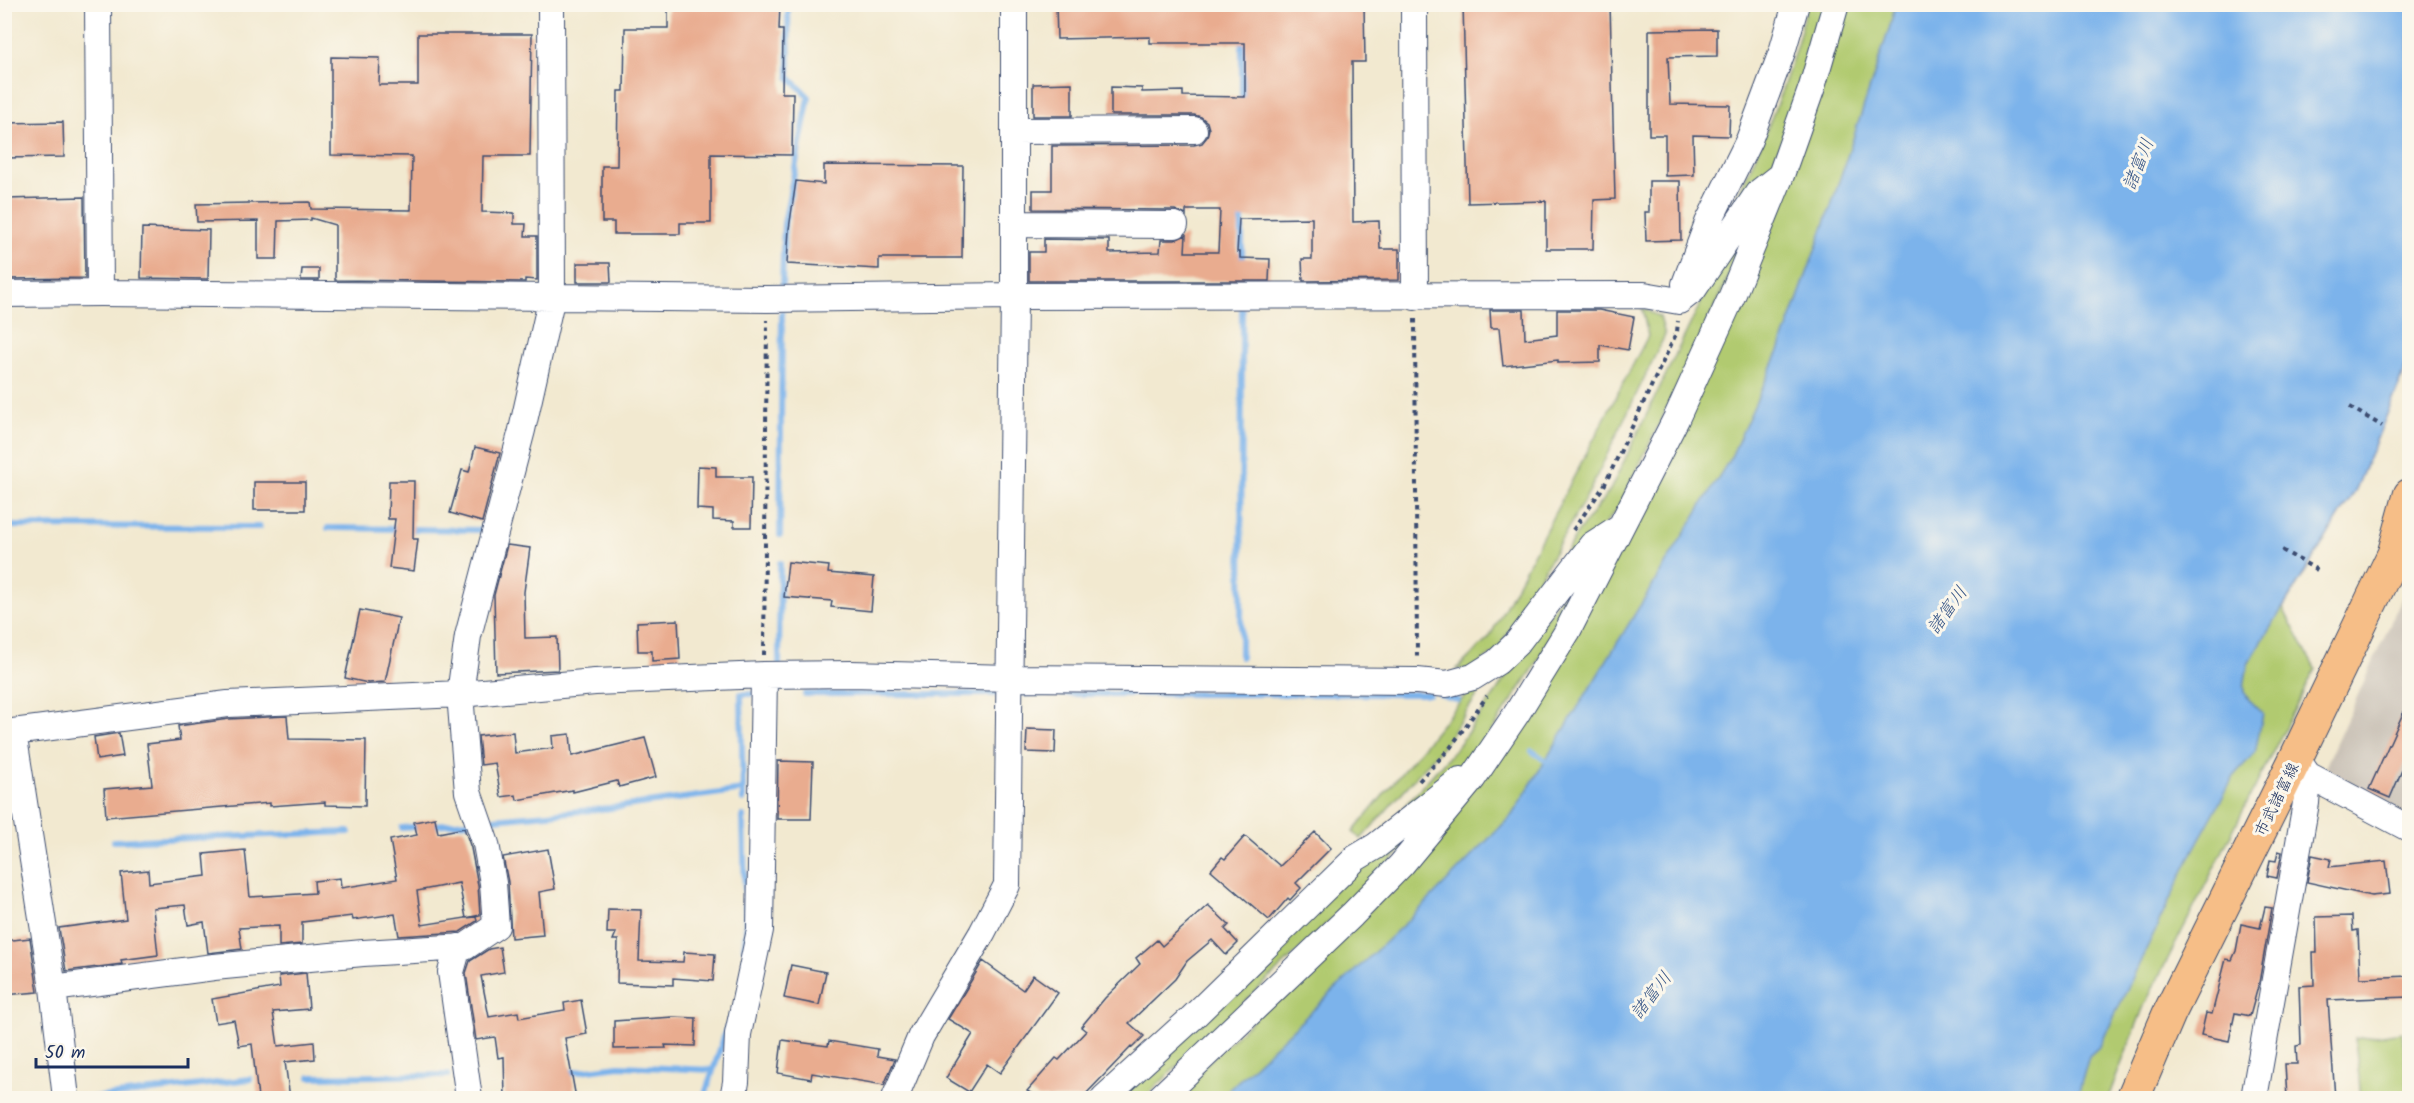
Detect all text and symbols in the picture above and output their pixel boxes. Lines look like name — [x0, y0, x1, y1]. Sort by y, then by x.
water label: 諸富川 — [2116, 134, 2163, 195]
water label: 諸富川 — [1921, 581, 1976, 641]
street label: 市武諸富線 — [2249, 758, 2306, 841]
water label: 諸富川 — [1624, 966, 1680, 1026]
scale bar — [36, 1031, 188, 1069]
text: 50 m — [45, 1039, 85, 1068]

